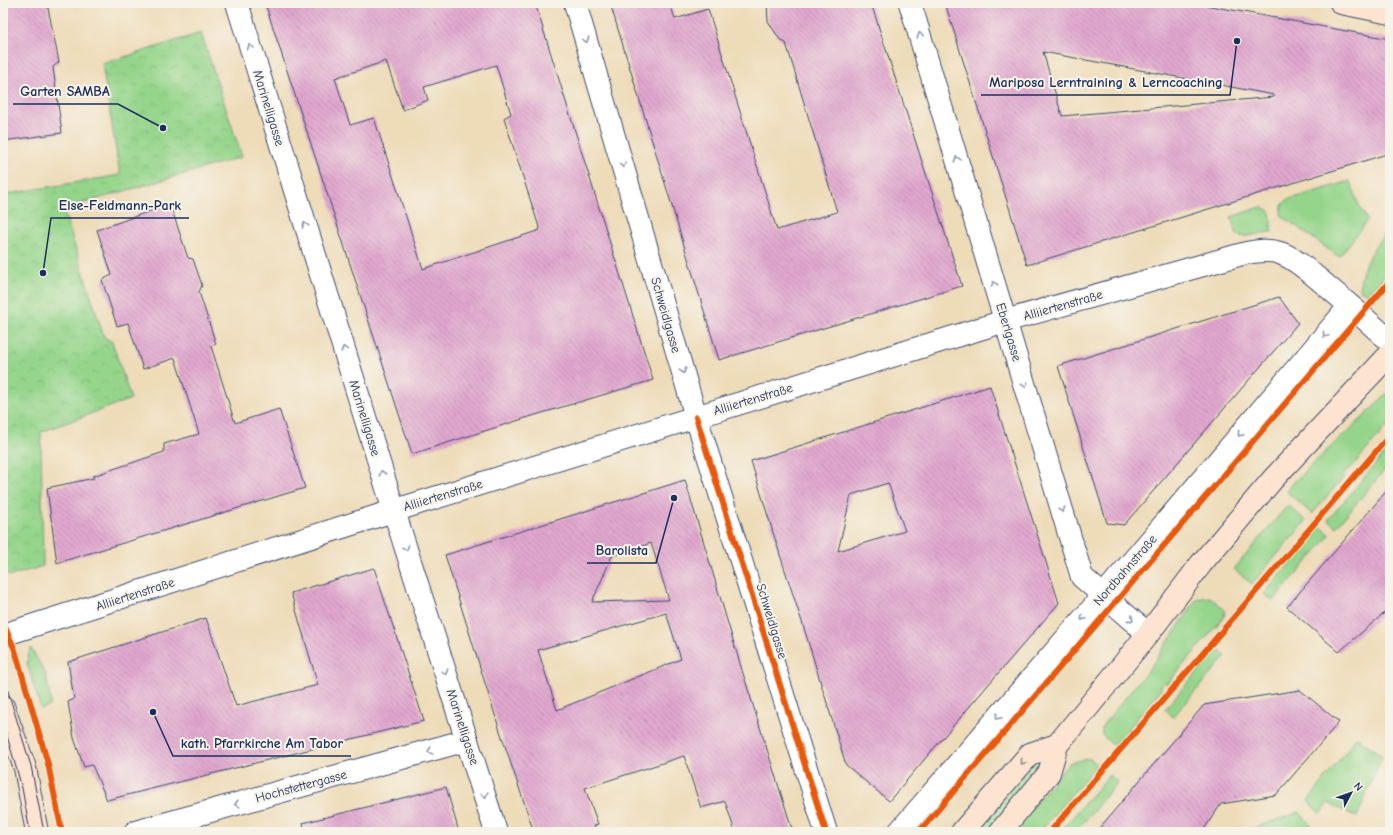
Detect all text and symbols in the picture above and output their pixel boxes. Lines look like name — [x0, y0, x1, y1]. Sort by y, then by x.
one-way arrow — [916, 31, 925, 38]
one-way arrow — [581, 37, 590, 44]
one-way arrow — [246, 44, 255, 51]
street label: Marinelligasse — [250, 68, 288, 148]
callout: Mariposa Lerntraining & Lerncoaching — [981, 69, 1230, 95]
text: Mariposa Lerntraining & Lerncoaching — [989, 74, 1223, 91]
callout: Garten SAMBA — [13, 78, 118, 104]
text: Garten SAMBA — [20, 83, 110, 100]
one-way arrow — [953, 156, 962, 163]
one-way arrow — [618, 162, 627, 169]
callout: Else-Feldmann-Park — [51, 192, 189, 218]
text: Else-Feldmann-Park — [59, 197, 181, 214]
one-way arrow — [301, 222, 310, 229]
street label: Schweidlgasse — [648, 275, 684, 355]
one-way arrow — [990, 281, 999, 288]
street label: Alliiertenstraße — [1022, 286, 1105, 324]
street label: Eberlgasse — [993, 301, 1025, 363]
one-way arrow — [1322, 331, 1329, 338]
one-way arrow — [340, 346, 349, 353]
one-way arrow — [678, 367, 687, 374]
street label: Marinelligasse — [346, 378, 384, 458]
street label: Alliiertenstraße — [712, 380, 795, 418]
one-way arrow — [1020, 382, 1029, 389]
one-way arrow — [1238, 430, 1245, 437]
one-way arrow — [379, 470, 387, 477]
street label: Alliiertenstraße — [402, 476, 485, 514]
one-way arrow — [1057, 506, 1066, 513]
street label: Nordbahnstraße — [1090, 531, 1160, 609]
callout: Barolista — [587, 537, 656, 563]
text: Barolista — [596, 542, 648, 559]
one-way arrow — [401, 544, 410, 551]
street label: Alliiertenstraße — [94, 574, 177, 614]
street label: Schweidlgasse — [753, 581, 791, 661]
one-way arrow — [1081, 614, 1088, 621]
one-way arrow — [1126, 615, 1134, 622]
one-way arrow — [440, 668, 449, 675]
street label: Marinelligasse — [444, 687, 482, 767]
one-way arrow — [996, 712, 1003, 719]
callout: kath. Pfarrkirche Am Tabor — [173, 730, 351, 756]
text: kath. Pfarrkirche Am Tabor — [181, 735, 343, 752]
one-way arrow — [426, 746, 433, 755]
one-way arrow — [1020, 757, 1028, 765]
street label: Hochstettergasse — [254, 766, 349, 805]
north arrow — [1331, 773, 1371, 813]
text: N — [1351, 780, 1365, 794]
one-way arrow — [480, 792, 489, 799]
one-way arrow — [234, 799, 241, 808]

